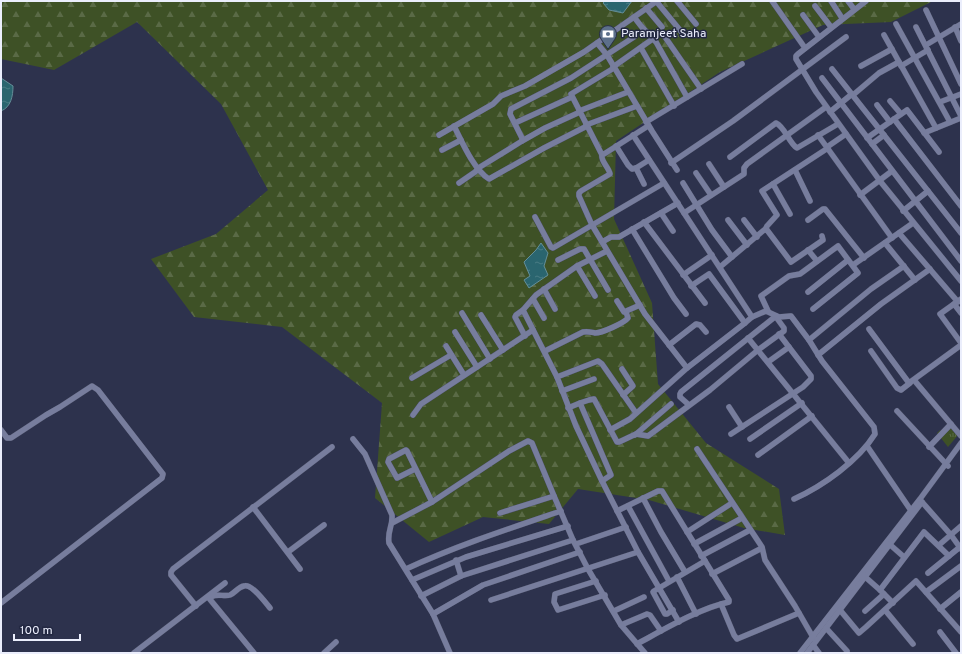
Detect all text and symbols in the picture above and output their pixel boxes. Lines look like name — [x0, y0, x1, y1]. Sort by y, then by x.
bank icon: Paramjeet Saha — [598, 24, 618, 49]
place label: Paramjeet Saha — [621, 26, 706, 42]
scale bar — [14, 616, 80, 642]
text: 100 m — [20, 623, 53, 639]

